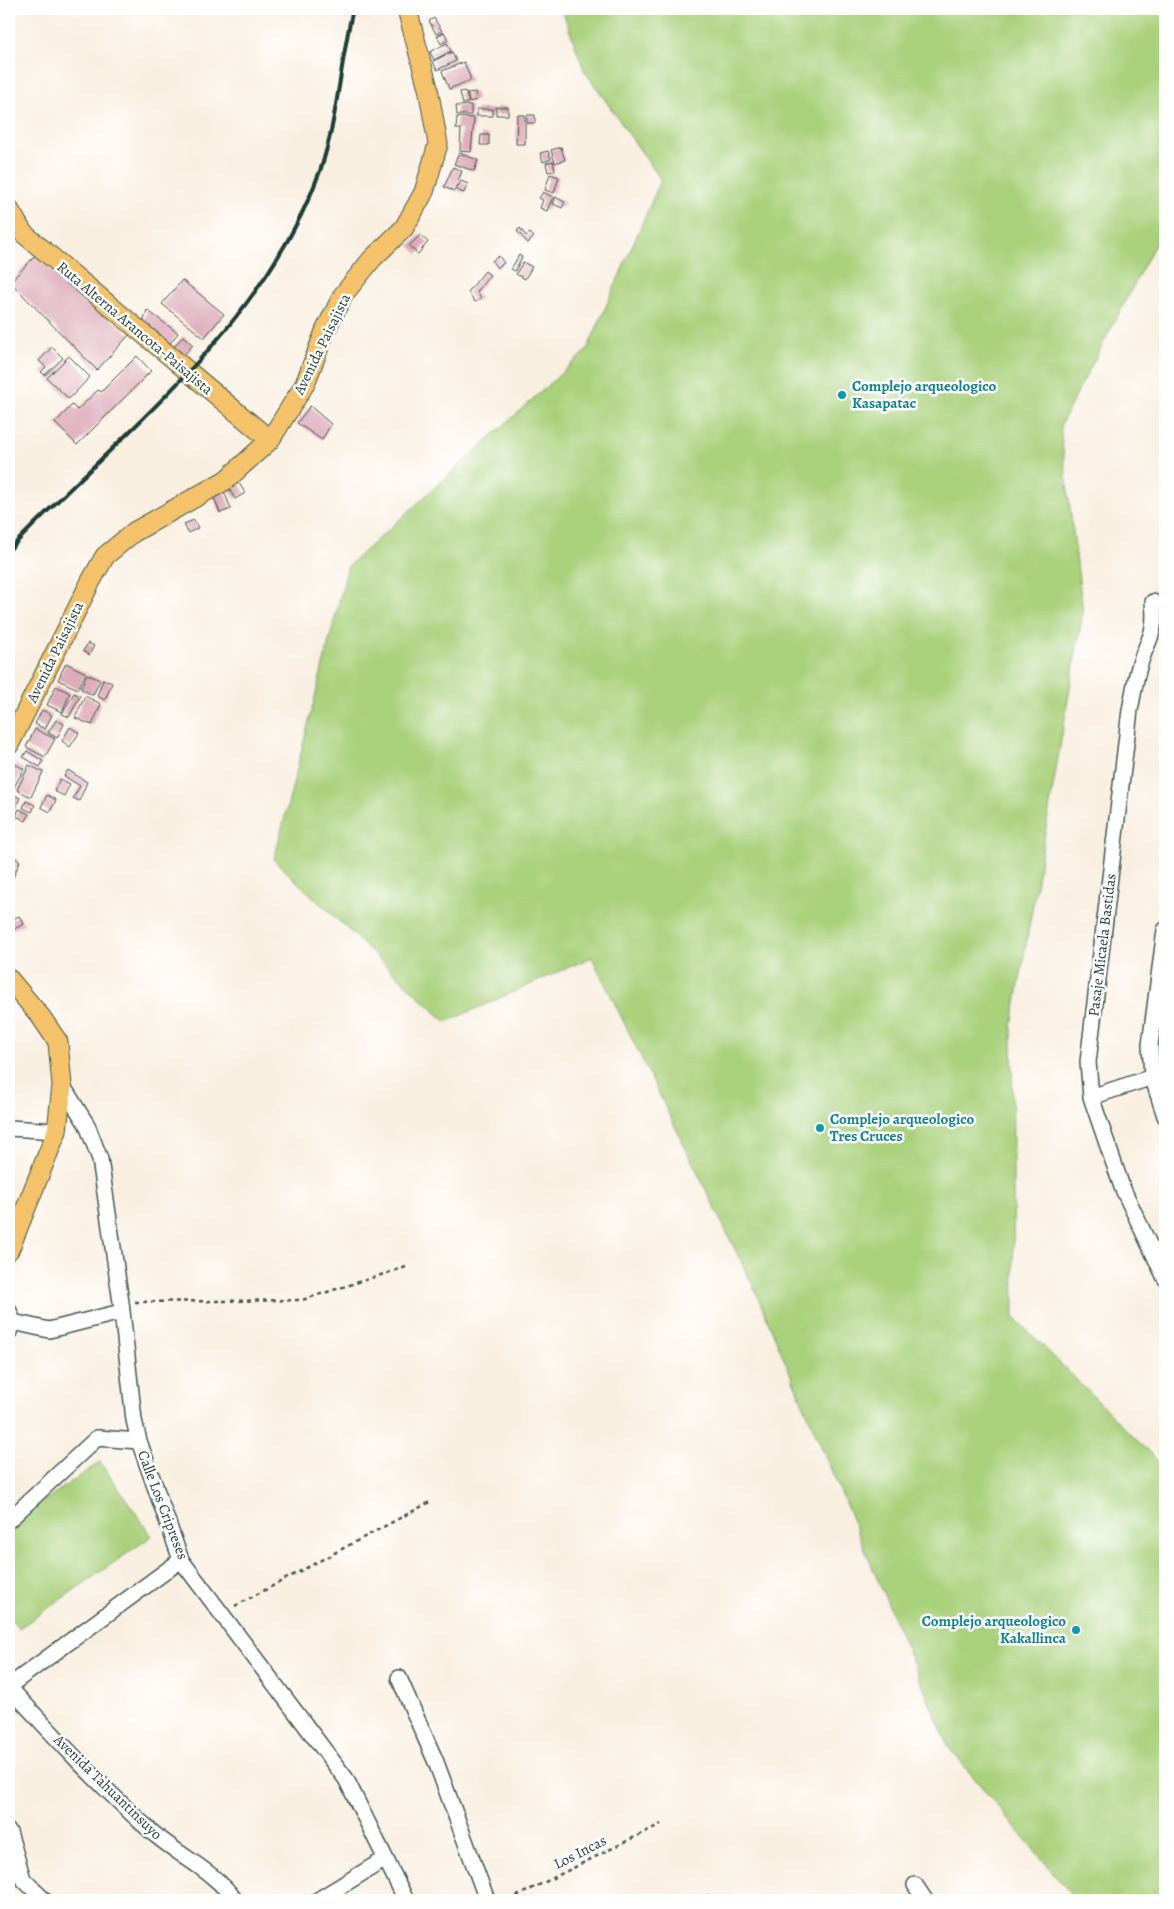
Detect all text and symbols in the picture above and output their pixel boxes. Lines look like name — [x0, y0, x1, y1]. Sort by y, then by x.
street label: Ruta Alterna Arancota-Paisajista — [53, 257, 217, 399]
street label: Avenida Paisajista — [288, 290, 355, 399]
place label: Complejo arqueologico Kasapatac — [852, 376, 997, 413]
marker: Complejo arqueologico Kasapatac — [836, 389, 848, 401]
street label: Avenida Paisajista — [21, 598, 88, 707]
street label: Pasaje Micaela Bastidas — [1083, 872, 1121, 1018]
place label: Complejo arqueologico Tres Cruces — [830, 1109, 975, 1146]
marker: Complejo arqueologico Tres Cruces — [814, 1122, 826, 1134]
street label: Calle Los Cripreses — [133, 1447, 193, 1563]
place label: Complejo arqueologico Kakallinca — [922, 1611, 1067, 1648]
marker: Complejo arqueologico Kakallinca — [1070, 1624, 1082, 1636]
street label: Avenida Tahuantinsuyo — [49, 1729, 166, 1844]
street label: Los Incas — [550, 1830, 610, 1874]

